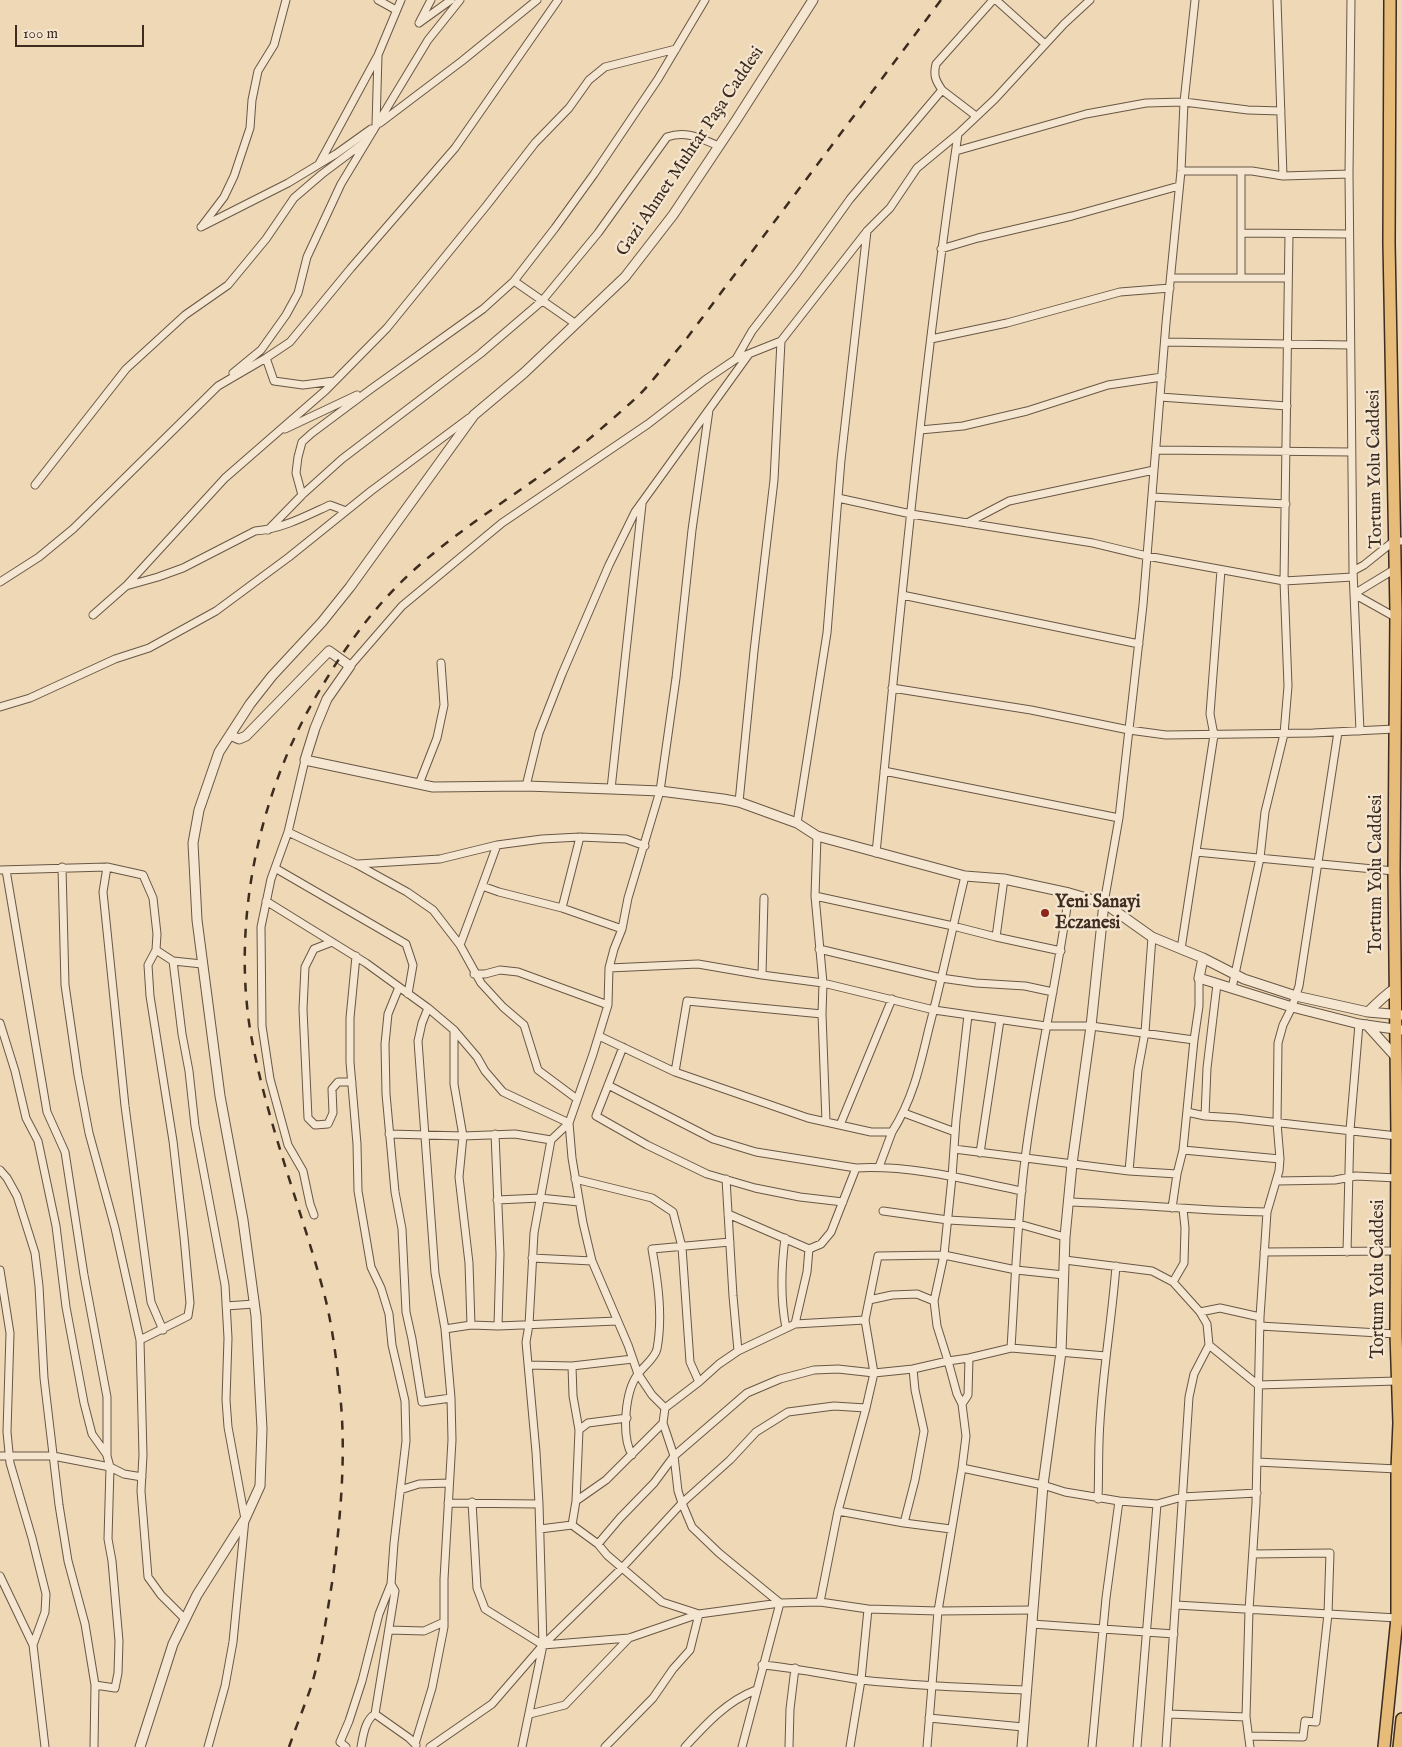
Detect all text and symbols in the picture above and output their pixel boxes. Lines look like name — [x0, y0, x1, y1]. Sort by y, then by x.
scale bar — [18, 15, 146, 47]
text: 100 m — [23, 24, 58, 43]
street label: Gazi Ahmet Muhtar Paşa Caddesi — [613, 43, 769, 261]
street label: Tortum Yolu Caddesi — [1364, 389, 1388, 549]
street label: Tortum Yolu Caddesi — [1366, 794, 1388, 954]
place label: Yeni Sanayi Eczanesi — [1055, 892, 1141, 934]
marker: Yeni Sanayi Eczanesi — [1039, 907, 1051, 919]
street label: Tortum Yolu Caddesi — [1368, 1199, 1390, 1359]

